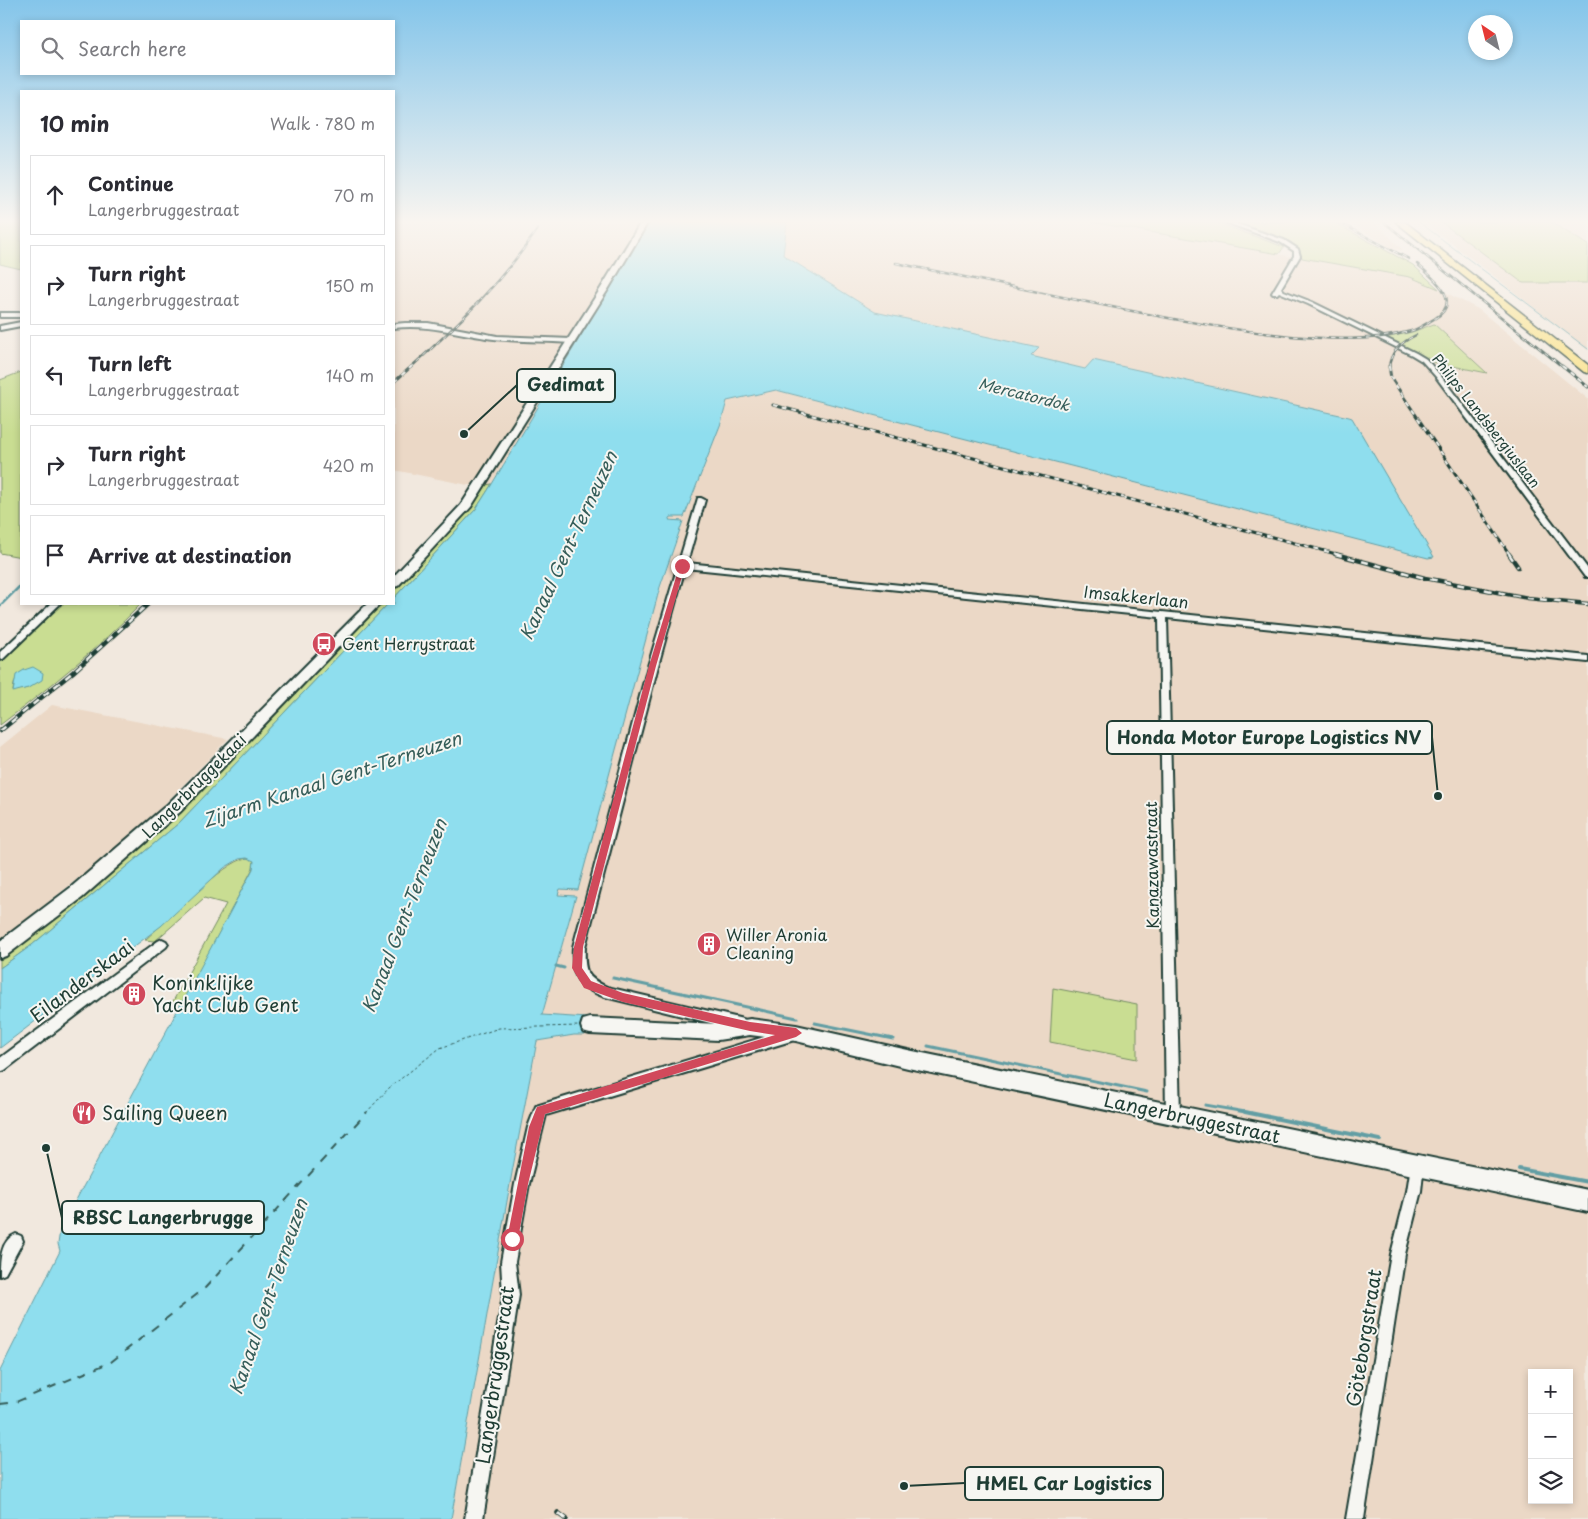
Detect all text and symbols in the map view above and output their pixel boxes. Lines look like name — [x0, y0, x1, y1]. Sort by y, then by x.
north arrow — [1468, 15, 1513, 60]
search box — [20, 20, 395, 75]
icon: search — [38, 34, 66, 62]
text: Search here — [78, 34, 187, 62]
text: 10 min — [40, 107, 110, 139]
text: Walk · 780 m — [270, 111, 375, 135]
text: Continue — [88, 169, 174, 197]
icon: ahead — [41, 181, 69, 209]
text: 70 m — [334, 183, 374, 207]
text: Langerbruggestraat — [88, 197, 239, 221]
text: Turn right — [88, 259, 186, 287]
icon: right — [41, 271, 69, 299]
text: 150 m — [326, 273, 374, 297]
text: Langerbruggestraat — [88, 287, 239, 311]
text: Turn left — [88, 349, 172, 377]
street label: Philips Landsbergiuslaan — [1427, 349, 1546, 492]
icon: left — [41, 361, 69, 389]
text: 140 m — [326, 363, 374, 387]
callout: Gedimat — [517, 369, 615, 402]
text: Gedimat — [527, 370, 605, 397]
water label: Mercatordok — [976, 371, 1073, 416]
text: Langerbruggestraat — [88, 377, 239, 401]
text: Turn right — [88, 439, 186, 467]
water label: Kanaal Gent-Terneuzen — [512, 446, 624, 644]
icon: right — [41, 451, 69, 479]
text: 420 m — [323, 453, 374, 477]
text: Langerbruggestraat — [88, 467, 239, 491]
icon: arrive — [41, 541, 69, 569]
text: Arrive at destination — [88, 541, 292, 569]
route end — [671, 555, 694, 578]
street label: Imsakkerlaan — [1082, 579, 1190, 613]
bus stop icon: Gent Herrystraat — [311, 631, 337, 657]
place label: Gent Herrystraat — [342, 631, 476, 655]
callout: Honda Motor Europe Logistics NV — [1107, 721, 1432, 754]
text: Honda Motor Europe Logistics NV — [1117, 723, 1421, 750]
water label: Zijarm Kanaal Gent-Terneuzen — [199, 724, 466, 833]
street label: Langerbruggekaai — [136, 728, 251, 843]
street label: Kanazawastraat — [1138, 801, 1164, 929]
water label: Kanaal Gent-Terneuzen — [354, 814, 453, 1016]
place label: Willer Aronia Cleaning — [726, 922, 827, 964]
building icon: Willer Aronia Cleaning — [696, 931, 722, 957]
street label: Eilanderskaai — [24, 932, 139, 1029]
place label: Koninklijke Yacht Club Gent — [152, 968, 299, 1018]
building icon: Koninklijke Yacht Club Gent — [121, 981, 147, 1007]
street label: Langerbruggestraat — [1101, 1085, 1283, 1149]
place label: Sailing Queen — [102, 1098, 228, 1126]
restaurant icon: Sailing Queen — [71, 1100, 97, 1126]
water label: Kanaal Gent-Terneuzen — [221, 1194, 314, 1398]
callout: RBSC Langerbrugge — [62, 1201, 264, 1234]
text: RBSC Langerbrugge — [73, 1203, 254, 1230]
route start — [501, 1228, 524, 1251]
street label: Göteborgstraat — [1338, 1267, 1388, 1409]
street label: Langerbruggestraat — [468, 1284, 520, 1466]
map controls — [1528, 1369, 1573, 1504]
button: + — [1528, 1369, 1573, 1414]
button: − — [1528, 1414, 1573, 1459]
button: layers — [1528, 1459, 1573, 1504]
callout: HMEL Car Logistics — [965, 1467, 1163, 1500]
text: HMEL Car Logistics — [976, 1469, 1152, 1496]

